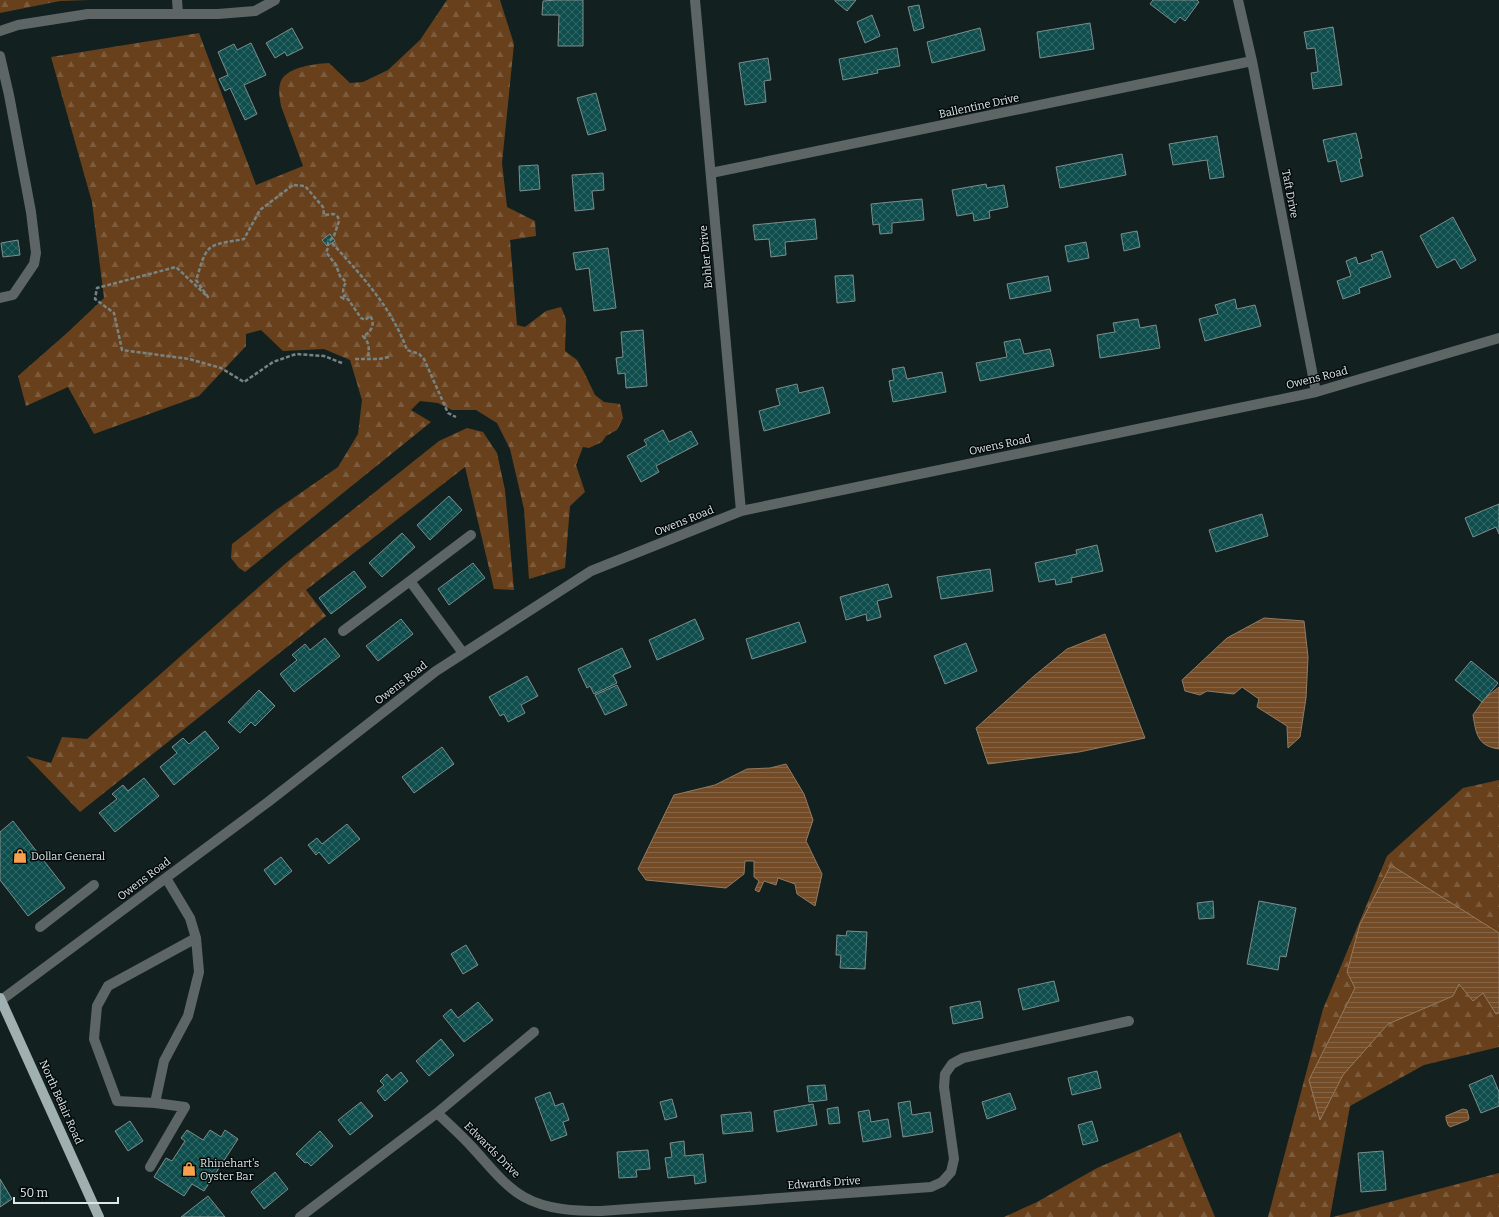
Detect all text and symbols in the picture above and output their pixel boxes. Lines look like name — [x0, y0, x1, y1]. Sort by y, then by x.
street label: Ballentine Drive — [938, 91, 1020, 121]
street label: Taft Drive — [1279, 169, 1301, 219]
street label: Bohler Drive — [697, 225, 715, 289]
street label: Owens Road — [1285, 364, 1350, 392]
street label: Owens Road — [968, 432, 1033, 458]
street label: Owens Road — [652, 503, 716, 539]
street label: Owens Road — [372, 658, 430, 707]
shop icon: Dollar General — [12, 848, 28, 864]
place label: Dollar General — [31, 850, 105, 863]
street label: Owens Road — [115, 855, 173, 903]
street label: North Belair Road — [37, 1058, 86, 1147]
street label: Edwards Drive — [461, 1119, 523, 1181]
place label: Rhinehart's Oyster Bar — [200, 1157, 259, 1183]
shop icon: Rhinehart's Oyster Bar — [181, 1161, 197, 1177]
street label: Edwards Drive — [787, 1174, 861, 1192]
scale bar — [14, 1179, 118, 1205]
text: 50 m — [20, 1186, 49, 1200]

